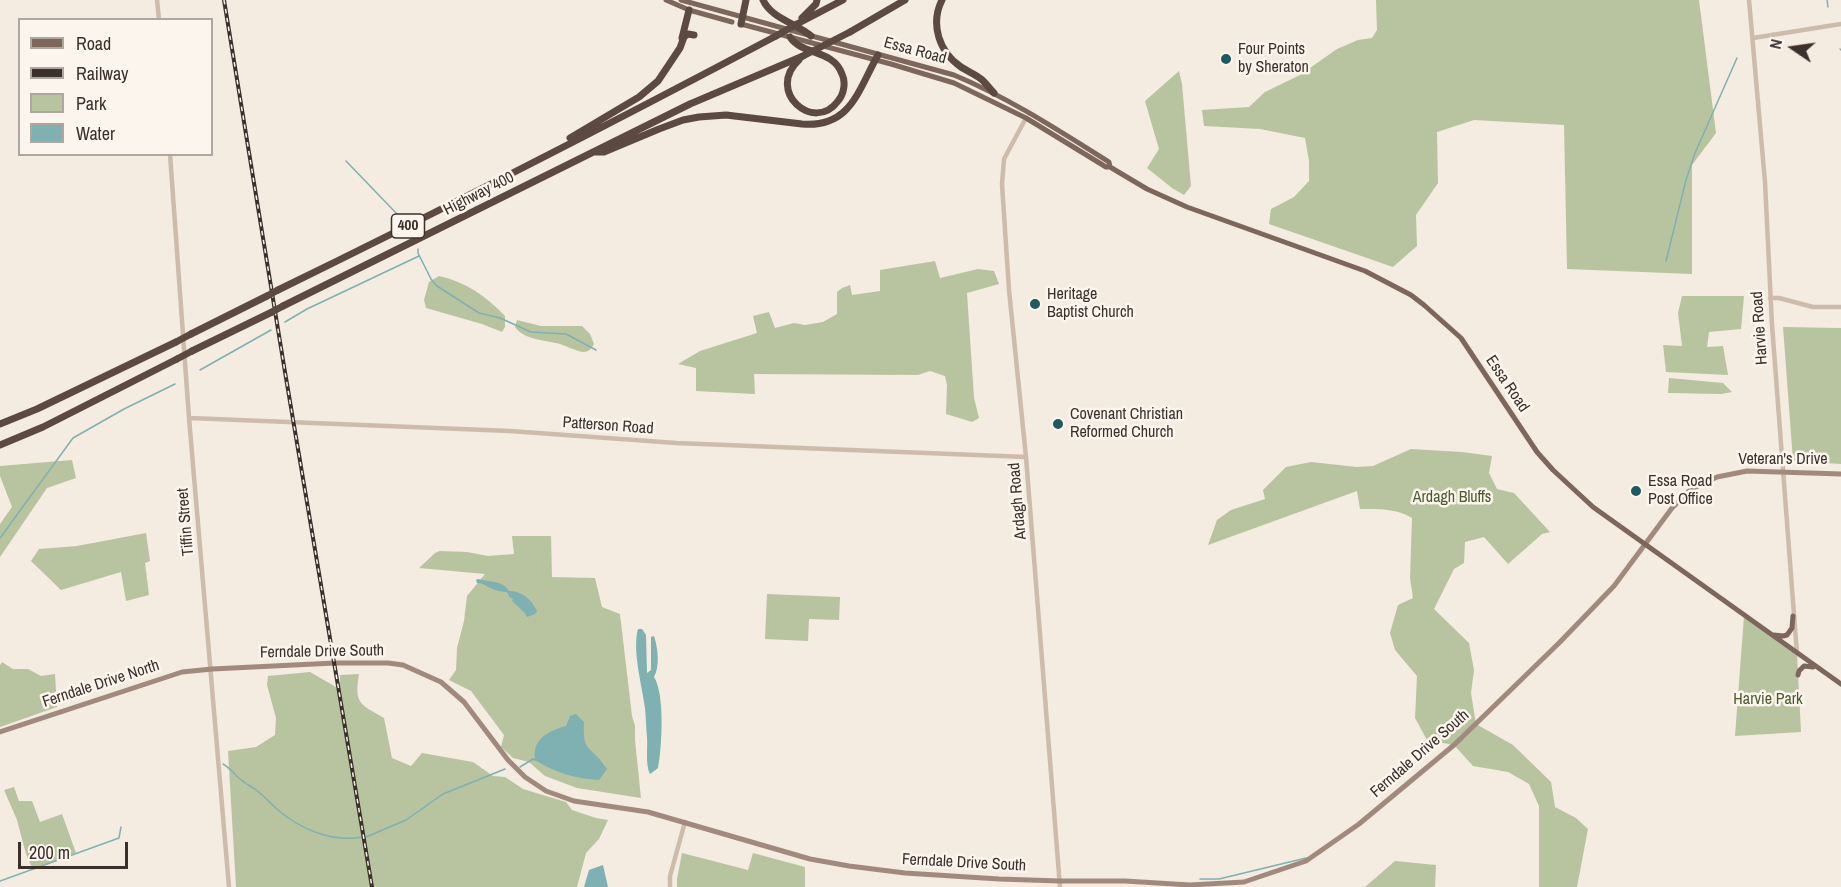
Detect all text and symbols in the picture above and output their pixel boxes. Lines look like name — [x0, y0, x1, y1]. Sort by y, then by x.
legend — [18, 18, 213, 156]
north arrow — [1763, 18, 1823, 78]
text: Road — [76, 31, 111, 56]
street label: Essa Road — [882, 33, 948, 69]
text: N — [1764, 37, 1787, 51]
place label: Four Points by Sheraton — [1238, 40, 1309, 78]
marker: Four Points by Sheraton — [1219, 52, 1233, 66]
text: Railway — [76, 61, 129, 86]
text: Park — [76, 91, 106, 116]
text: Water — [76, 121, 115, 146]
street label: Highway 400 — [441, 168, 517, 220]
road number: 400 — [392, 214, 424, 238]
place label: Heritage Baptist Church — [1047, 285, 1134, 323]
street label: Harvie Road — [1748, 291, 1772, 365]
marker: Heritage Baptist Church — [1028, 297, 1042, 311]
street label: Essa Road — [1481, 352, 1533, 416]
place label: Covenant Christian Reformed Church — [1070, 405, 1183, 443]
street label: Patterson Road — [562, 413, 654, 439]
marker: Covenant Christian Reformed Church — [1051, 417, 1065, 431]
street label: Veteran's Drive — [1738, 450, 1828, 470]
street label: Ardagh Road — [1005, 462, 1031, 540]
place label: Essa Road Post Office — [1648, 472, 1713, 510]
marker: Essa Road Post Office — [1629, 484, 1643, 498]
street label: Tiffin Street — [173, 487, 199, 557]
park label: Ardagh Bluffs — [1413, 488, 1491, 508]
street label: Ferndale Drive South — [260, 641, 384, 663]
street label: Ferndale Drive North — [40, 656, 162, 712]
park label: Harvie Park — [1733, 690, 1803, 710]
street label: Ferndale Drive South — [1367, 706, 1473, 802]
scale bar — [21, 830, 130, 868]
text: 200 m — [29, 840, 70, 865]
street label: Ferndale Drive South — [902, 850, 1026, 876]

